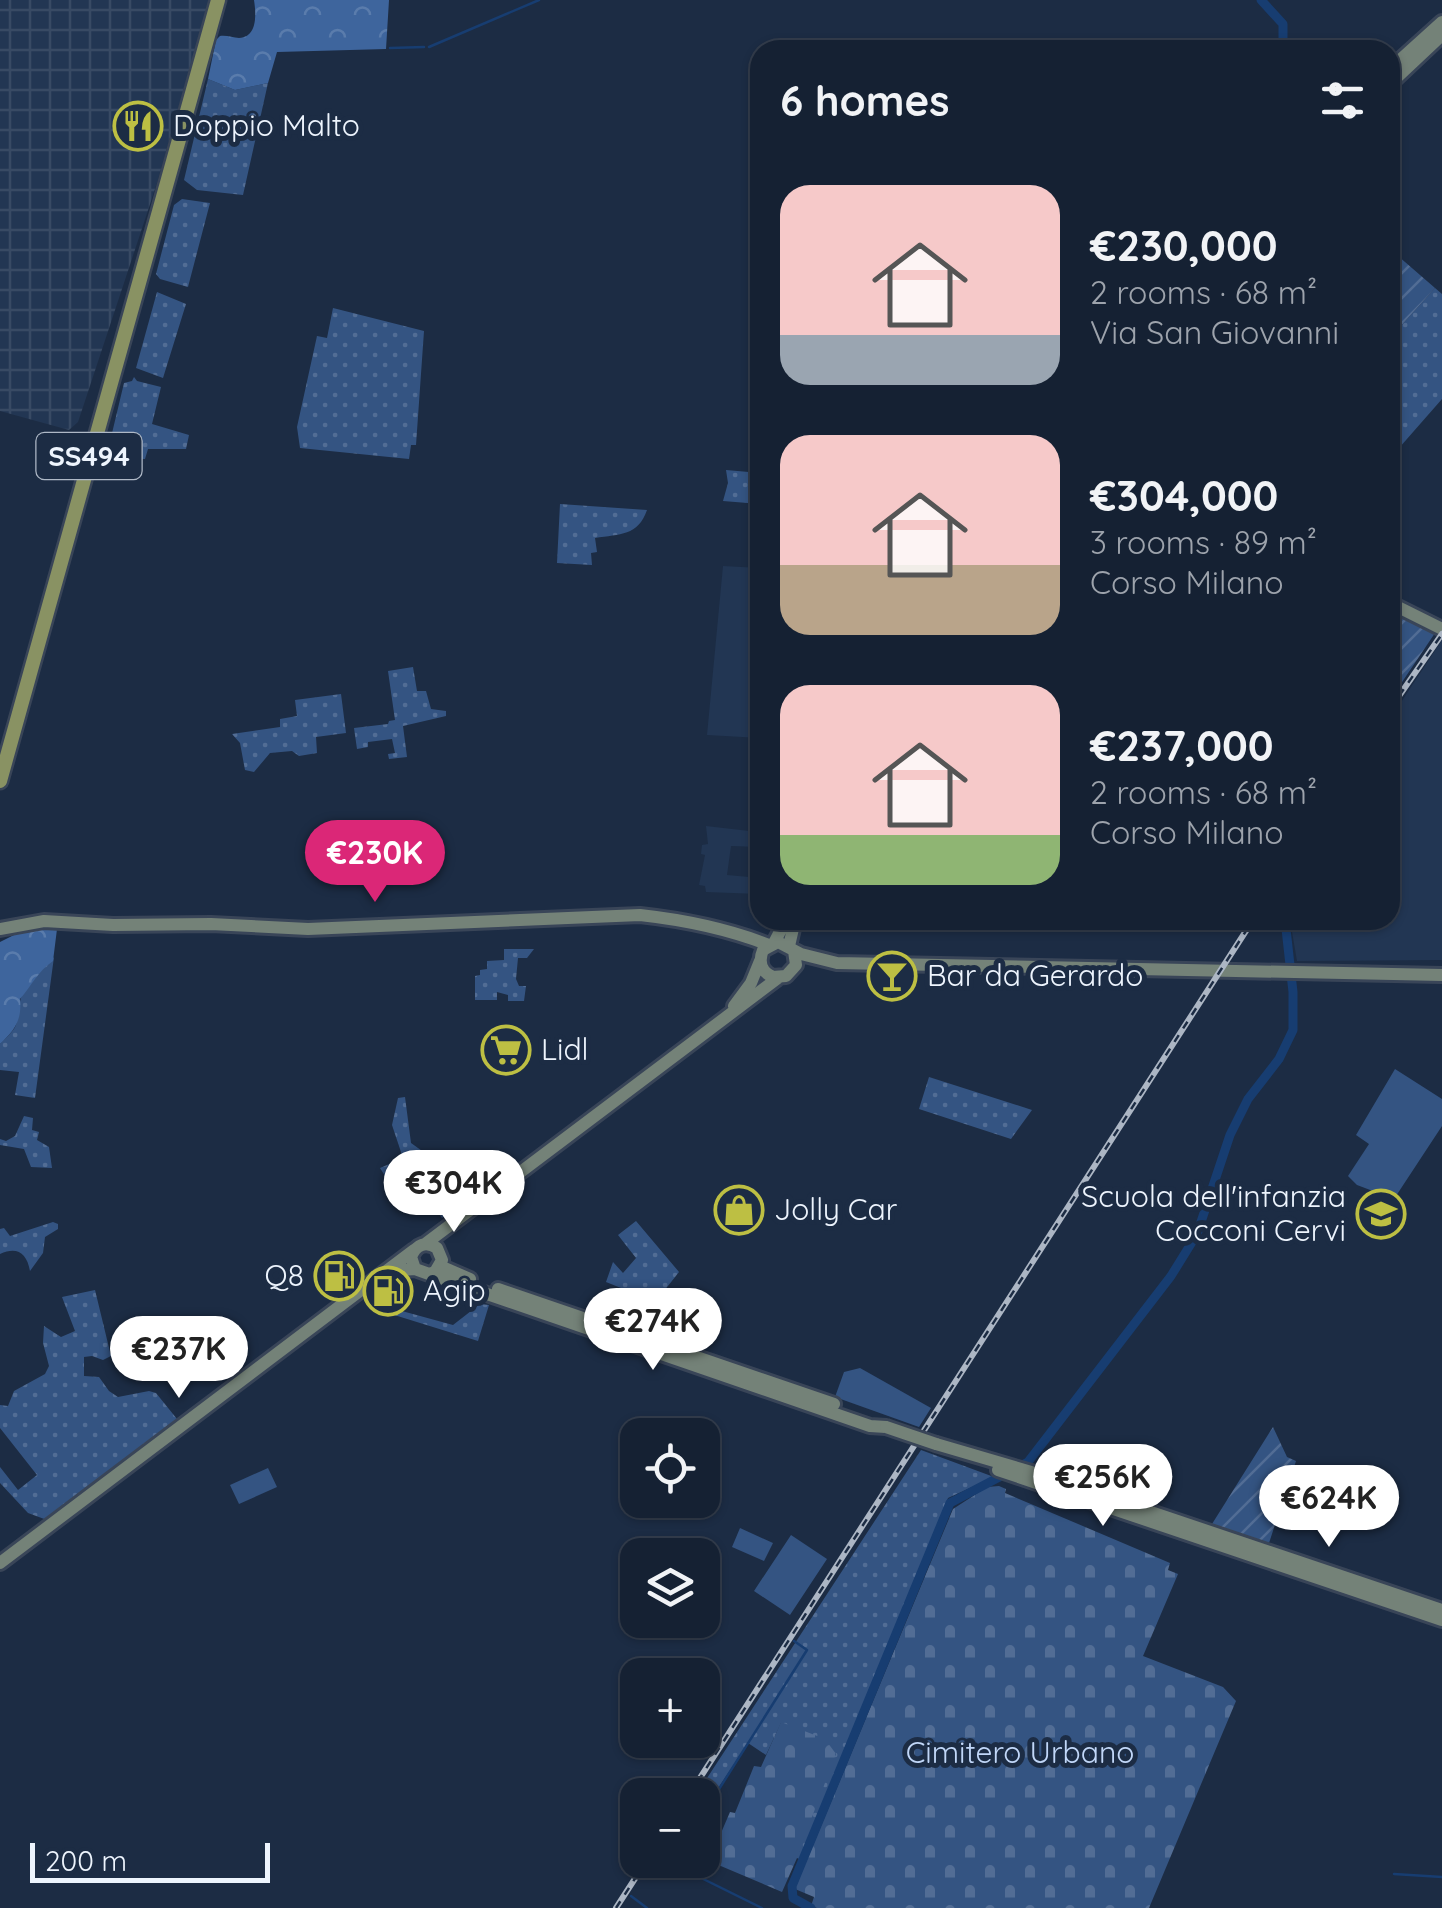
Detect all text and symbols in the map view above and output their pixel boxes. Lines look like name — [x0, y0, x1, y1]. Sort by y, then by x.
icon: filters — [1315, 73, 1370, 128]
text: 6 homes — [780, 74, 950, 127]
restaurant icon: Doppio Malto — [112, 100, 164, 152]
place label: Doppio Malto — [173, 106, 360, 144]
text: €230,000 — [1090, 219, 1278, 272]
icon: home — [860, 225, 980, 345]
text: 2 rooms · 68 m² — [1090, 272, 1317, 312]
text: Via San Giovanni — [1090, 312, 1339, 352]
road number: SS494 — [36, 433, 142, 479]
text: €304,000 — [1090, 469, 1278, 522]
icon: home — [860, 475, 980, 595]
text: 3 rooms · 89 m² — [1090, 522, 1317, 562]
text: Corso Milano — [1090, 562, 1284, 602]
text: €237,000 — [1090, 719, 1274, 772]
icon: home — [860, 725, 980, 845]
text: 2 rooms · 68 m² — [1090, 772, 1317, 812]
text: Corso Milano — [1090, 812, 1284, 852]
pin: €230K — [305, 820, 445, 905]
text: €230K — [327, 832, 423, 872]
bar icon: Bar da Gerardo — [866, 950, 918, 1002]
place label: Bar da Gerardo — [927, 956, 1143, 994]
supermarket icon: Lidl — [480, 1024, 532, 1076]
place label: Lidl — [541, 1030, 588, 1068]
pin: €304K — [384, 1150, 524, 1235]
text: €304K — [406, 1162, 502, 1202]
place label: Scuola dell'infanzia Cocconi Cervi — [1081, 1177, 1346, 1249]
shop icon: Jolly Car — [713, 1184, 765, 1236]
school or university icon: Scuola dell'infanzia Cocconi Cervi — [1355, 1188, 1407, 1240]
place label: Jolly Car — [774, 1190, 898, 1228]
fuel station icon: Q8 — [313, 1250, 365, 1302]
place label: Q8 — [265, 1256, 304, 1294]
fuel station icon: Agip — [362, 1265, 414, 1317]
place label: Agip — [423, 1271, 486, 1309]
pin: €274K — [583, 1288, 723, 1373]
text: €274K — [606, 1300, 700, 1340]
pin: €237K — [109, 1316, 249, 1401]
text: €237K — [132, 1328, 226, 1368]
map controls — [620, 1418, 720, 1878]
button: locate — [620, 1418, 720, 1518]
pin: €256K — [1033, 1444, 1173, 1529]
text: €256K — [1055, 1456, 1151, 1496]
pin: €624K — [1259, 1465, 1399, 1550]
text: €624K — [1281, 1477, 1377, 1517]
button: layers — [620, 1538, 720, 1638]
button: + — [620, 1658, 720, 1758]
park label: Cimitero Urbano — [906, 1733, 1134, 1771]
button: − — [620, 1778, 720, 1878]
scale bar — [30, 1838, 270, 1882]
text: 200 m — [45, 1843, 127, 1878]

